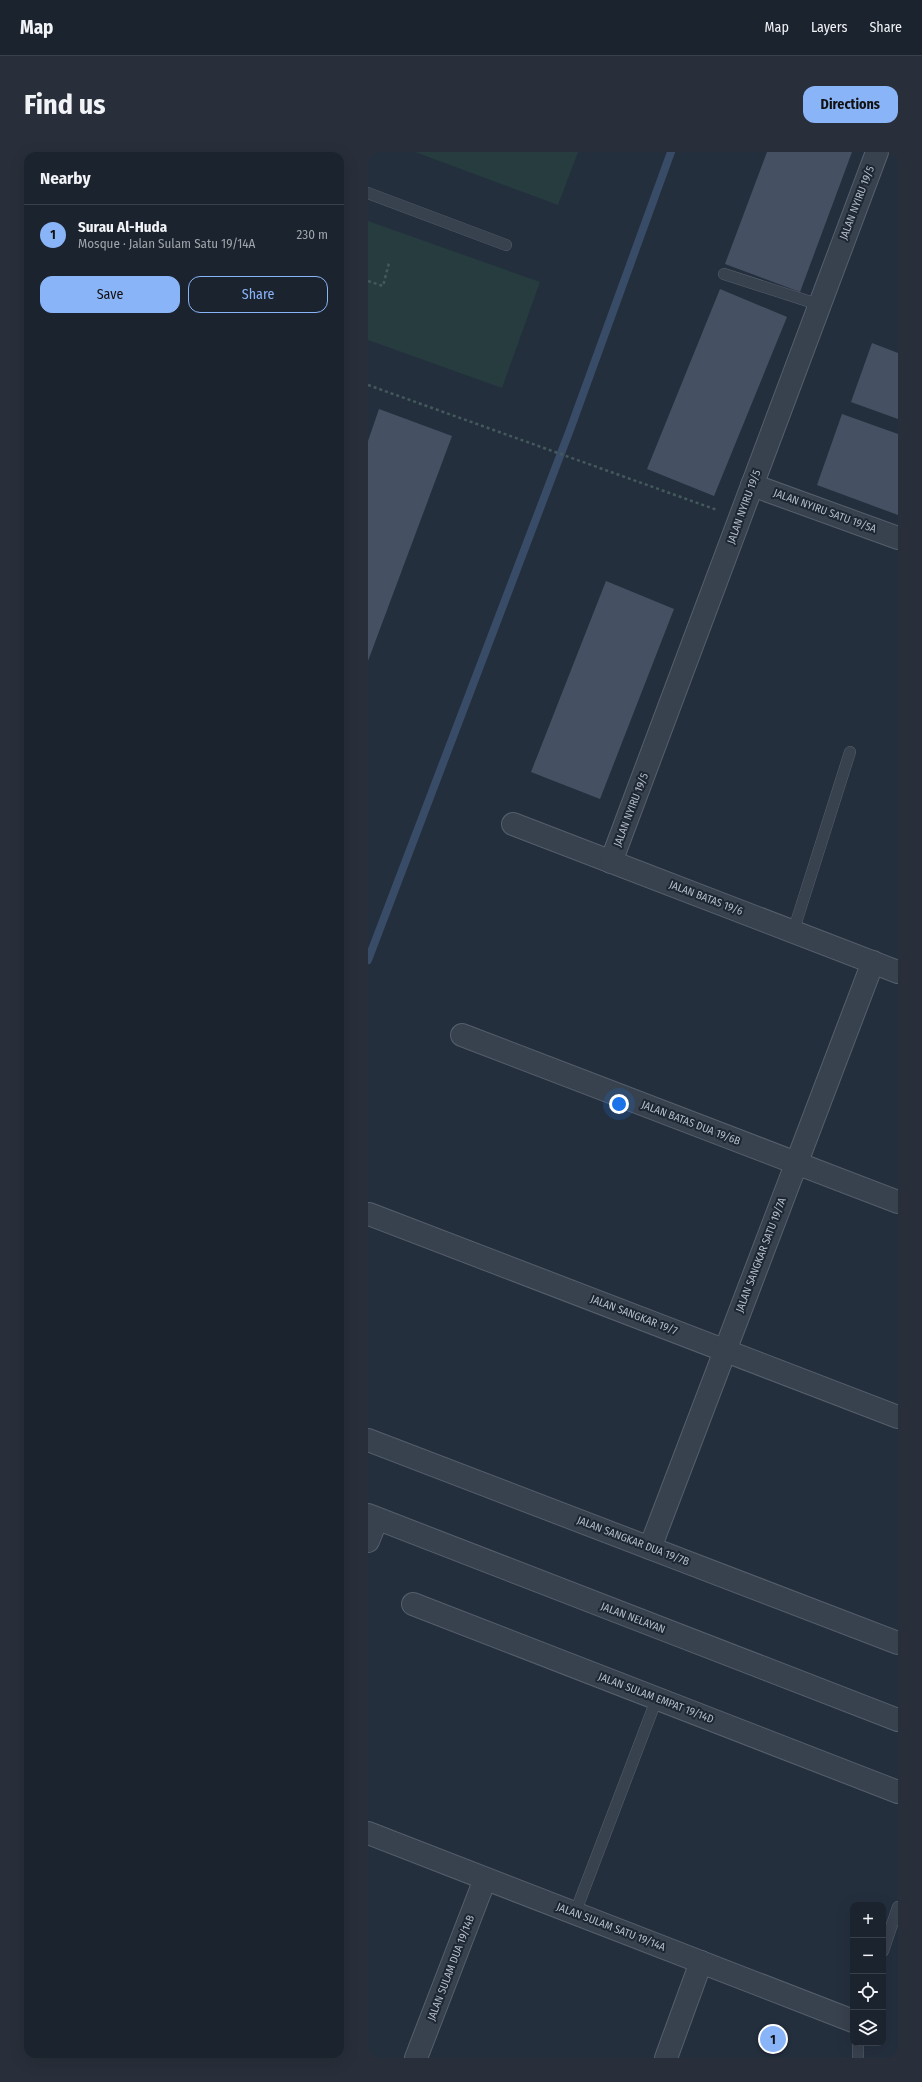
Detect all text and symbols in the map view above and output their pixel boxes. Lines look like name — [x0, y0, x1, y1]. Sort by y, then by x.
text: Map — [20, 16, 53, 39]
text: Map — [765, 19, 789, 36]
text: Layers — [811, 19, 847, 36]
text: Share — [869, 19, 902, 36]
button: Directions — [803, 86, 898, 123]
text: Find us — [24, 88, 106, 121]
street label: JALAN NYIRU 19/5 — [837, 164, 877, 242]
text: Nearby — [40, 168, 91, 189]
text: Surau Al-Huda — [78, 218, 167, 236]
text: 1 — [50, 227, 56, 242]
text: 230 m — [297, 227, 328, 242]
text: Mosque · Jalan Sulam Satu 19/14A — [78, 236, 255, 251]
button: Save — [40, 276, 180, 313]
button: Share — [188, 276, 328, 313]
street label: JALAN NYIRU 19/5 — [725, 468, 763, 546]
street label: JALAN NYIRU SATU 19/5A — [772, 486, 878, 536]
street label: JALAN NYIRU 19/5 — [611, 771, 651, 849]
street label: JALAN BATAS 19/6 — [667, 878, 745, 918]
your location — [609, 1094, 629, 1114]
street label: JALAN BATAS DUA 19/6B — [640, 1098, 742, 1148]
street label: JALAN SANGKAR SATU 19/7A — [733, 1195, 789, 1314]
street label: JALAN SANGKAR 19/7 — [589, 1292, 680, 1338]
street label: JALAN SANGKAR DUA 19/7B — [575, 1514, 691, 1568]
street label: JALAN NELAYAN — [599, 1600, 667, 1636]
street label: JALAN SULAM EMPAT 19/14D — [597, 1670, 715, 1726]
street label: JALAN SULAM SATU 19/14A — [555, 1900, 667, 1954]
map controls — [850, 1902, 886, 2046]
button: + — [850, 1902, 886, 1938]
street label: JALAN SULAM DUA 19/14B — [425, 1913, 477, 2023]
button: − — [850, 1938, 886, 1974]
button: locate — [850, 1974, 886, 2010]
button: layers — [850, 2010, 886, 2046]
pin: 1 — [760, 2024, 786, 2054]

